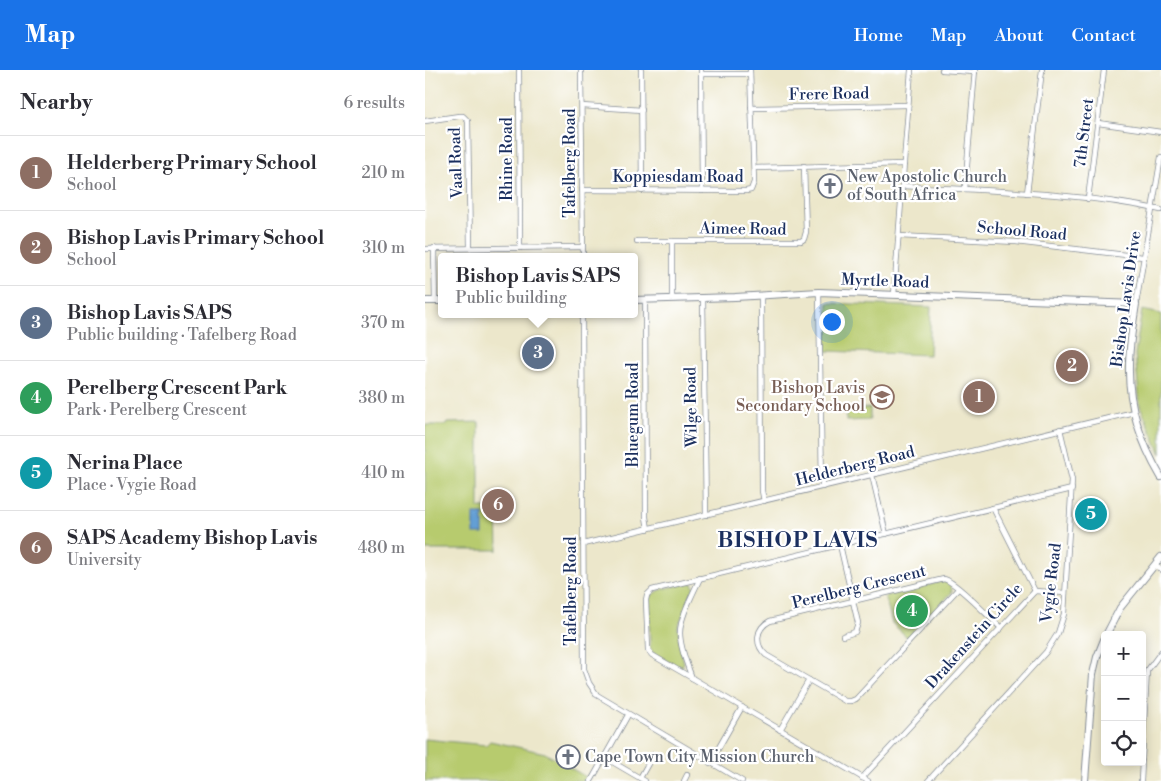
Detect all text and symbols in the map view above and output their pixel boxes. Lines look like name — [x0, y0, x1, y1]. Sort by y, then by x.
text: Map — [25, 20, 75, 50]
text: Home — [854, 24, 903, 47]
text: Map — [931, 24, 967, 47]
text: About — [995, 24, 1044, 47]
text: Contact — [1072, 24, 1136, 47]
street label: Frere Road — [789, 83, 869, 105]
text: Nearby — [20, 90, 93, 116]
text: 6 results — [344, 93, 405, 113]
street label: 7th Street — [1070, 97, 1098, 169]
street label: Tafelberg Road — [560, 108, 580, 218]
street label: Rhine Road — [497, 117, 517, 201]
street label: Vaal Road — [445, 127, 467, 200]
text: Helderberg Primary School — [67, 151, 317, 175]
text: 1 — [32, 163, 40, 183]
text: 210 m — [361, 163, 405, 183]
street label: Koppiesdam Road — [613, 167, 744, 187]
place label: New Apostolic Church of South Africa — [847, 167, 1008, 205]
church icon: New Apostolic Church of South Africa — [817, 173, 843, 199]
text: School — [67, 175, 116, 195]
street label: School Road — [976, 217, 1068, 245]
street label: Aimee Road — [698, 218, 787, 240]
text: Bishop Lavis Primary School — [67, 226, 324, 250]
street label: Bishop Lavis Drive — [1106, 230, 1145, 369]
text: 2 — [31, 238, 41, 258]
text: 310 m — [362, 238, 405, 258]
text: School — [67, 250, 116, 270]
popup — [438, 253, 638, 318]
text: Bishop Lavis SAPS — [456, 264, 620, 288]
street label: Myrtle Road — [840, 269, 930, 293]
text: Public building — [456, 288, 567, 308]
text: Bishop Lavis SAPS — [67, 301, 232, 325]
your location — [819, 309, 845, 335]
text: 3 — [31, 313, 41, 333]
text: 370 m — [361, 313, 405, 333]
text: Public building · Tafelberg Road — [67, 325, 297, 345]
pin: 3 — [522, 334, 554, 372]
pin: 2 — [1056, 347, 1088, 385]
street label: Bluegum Road — [623, 362, 643, 469]
street label: Wilge Road — [680, 367, 702, 448]
text: Perelberg Crescent Park — [67, 376, 287, 400]
place label: Bishop Lavis Secondary School — [736, 378, 865, 416]
pin: 1 — [963, 378, 995, 416]
school or university icon: Bishop Lavis Secondary School — [869, 384, 895, 410]
text: 4 — [31, 388, 41, 408]
text: 380 m — [358, 388, 405, 408]
text: Park · Perelberg Crescent — [67, 400, 247, 420]
street label: Helderberg Road — [793, 442, 917, 490]
text: Nerina Place — [67, 451, 183, 475]
text: 5 — [31, 463, 41, 483]
text: 410 m — [361, 463, 405, 483]
text: Place · Vygie Road — [67, 475, 197, 495]
pin: 6 — [482, 486, 514, 524]
pin: 5 — [1075, 495, 1107, 533]
text: SAPS Academy Bishop Lavis — [67, 526, 317, 550]
district label: BISHOP LAVIS — [717, 528, 879, 554]
street label: Tafelberg Road — [561, 536, 581, 646]
text: 6 — [31, 538, 41, 558]
text: 480 m — [358, 538, 405, 558]
street label: Vygie Road — [1036, 542, 1066, 625]
text: University — [67, 550, 141, 570]
street label: Perelberg Crescent — [790, 561, 928, 613]
street label: Drakenstein Circle — [921, 579, 1027, 693]
pin: 4 — [896, 592, 928, 630]
map controls — [1101, 631, 1146, 766]
button: + — [1101, 631, 1146, 676]
button: − — [1101, 676, 1146, 721]
button: locate — [1101, 721, 1146, 766]
church icon: Cape Town City Mission Church — [555, 744, 581, 770]
place label: Cape Town City Mission Church — [585, 747, 815, 767]

